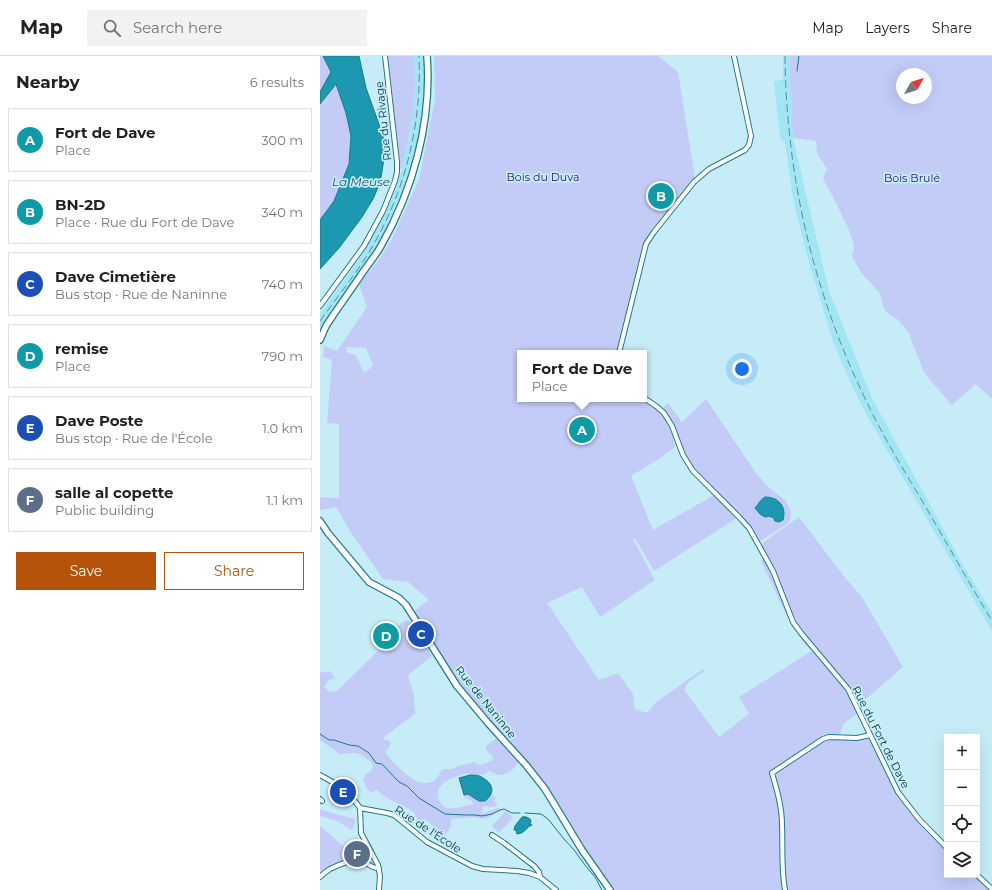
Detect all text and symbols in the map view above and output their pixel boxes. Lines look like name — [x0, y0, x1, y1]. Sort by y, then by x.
search box — [87, 10, 367, 46]
text: Map — [20, 16, 63, 39]
icon: search — [101, 17, 123, 39]
text: Search here — [133, 18, 222, 37]
text: Map — [812, 19, 843, 37]
text: Layers — [865, 19, 910, 37]
text: Share — [932, 19, 972, 37]
north arrow — [896, 68, 932, 104]
text: Nearby — [16, 72, 80, 92]
text: 6 results — [250, 74, 304, 90]
street label: Rue du Rivage — [372, 80, 394, 161]
text: Fort de Dave — [55, 123, 155, 142]
text: A — [25, 132, 35, 148]
text: 300 m — [261, 132, 303, 148]
text: Place — [55, 142, 91, 158]
park label: Bois du Duva — [507, 170, 579, 184]
park label: Bois Brulé — [884, 171, 940, 185]
water label: La Meuse — [332, 174, 390, 189]
pin: B — [648, 181, 674, 211]
text: BN-2D — [55, 195, 105, 214]
text: B — [25, 204, 35, 220]
text: 340 m — [261, 204, 303, 220]
text: Place · Rue du Fort de Dave — [55, 214, 234, 230]
text: Dave Cimetière — [55, 267, 176, 286]
text: C — [25, 276, 35, 292]
text: 740 m — [262, 276, 303, 292]
text: Bus stop · Rue de Naninne — [55, 286, 227, 302]
text: remise — [55, 339, 108, 358]
text: D — [25, 348, 35, 364]
text: 790 m — [262, 348, 303, 364]
popup — [517, 350, 647, 402]
text: Place — [55, 358, 91, 374]
text: Fort de Dave — [532, 359, 632, 378]
your location — [732, 359, 752, 379]
text: Place — [532, 378, 567, 394]
text: Dave Poste — [55, 411, 143, 430]
pin: A — [569, 415, 595, 445]
text: E — [26, 420, 34, 436]
text: 1.0 km — [262, 420, 303, 436]
text: Bus stop · Rue de l'École — [55, 430, 213, 446]
text: salle al copette — [55, 483, 173, 502]
text: F — [26, 492, 34, 508]
text: 1.1 km — [266, 492, 303, 508]
text: Public building — [55, 502, 154, 518]
button: Save — [16, 552, 156, 590]
button: Share — [164, 552, 304, 590]
pin: C — [408, 619, 434, 649]
pin: D — [373, 621, 399, 651]
street label: Rue de Naninne — [452, 663, 520, 741]
street label: Rue du Fort de Dave — [849, 683, 913, 791]
map controls — [944, 734, 980, 878]
button: + — [944, 734, 980, 770]
button: − — [944, 770, 980, 806]
pin: E — [330, 777, 356, 807]
street label: Rue de l'École — [392, 802, 464, 856]
button: locate — [944, 806, 980, 842]
pin: F — [344, 839, 370, 869]
button: layers — [944, 842, 980, 878]

